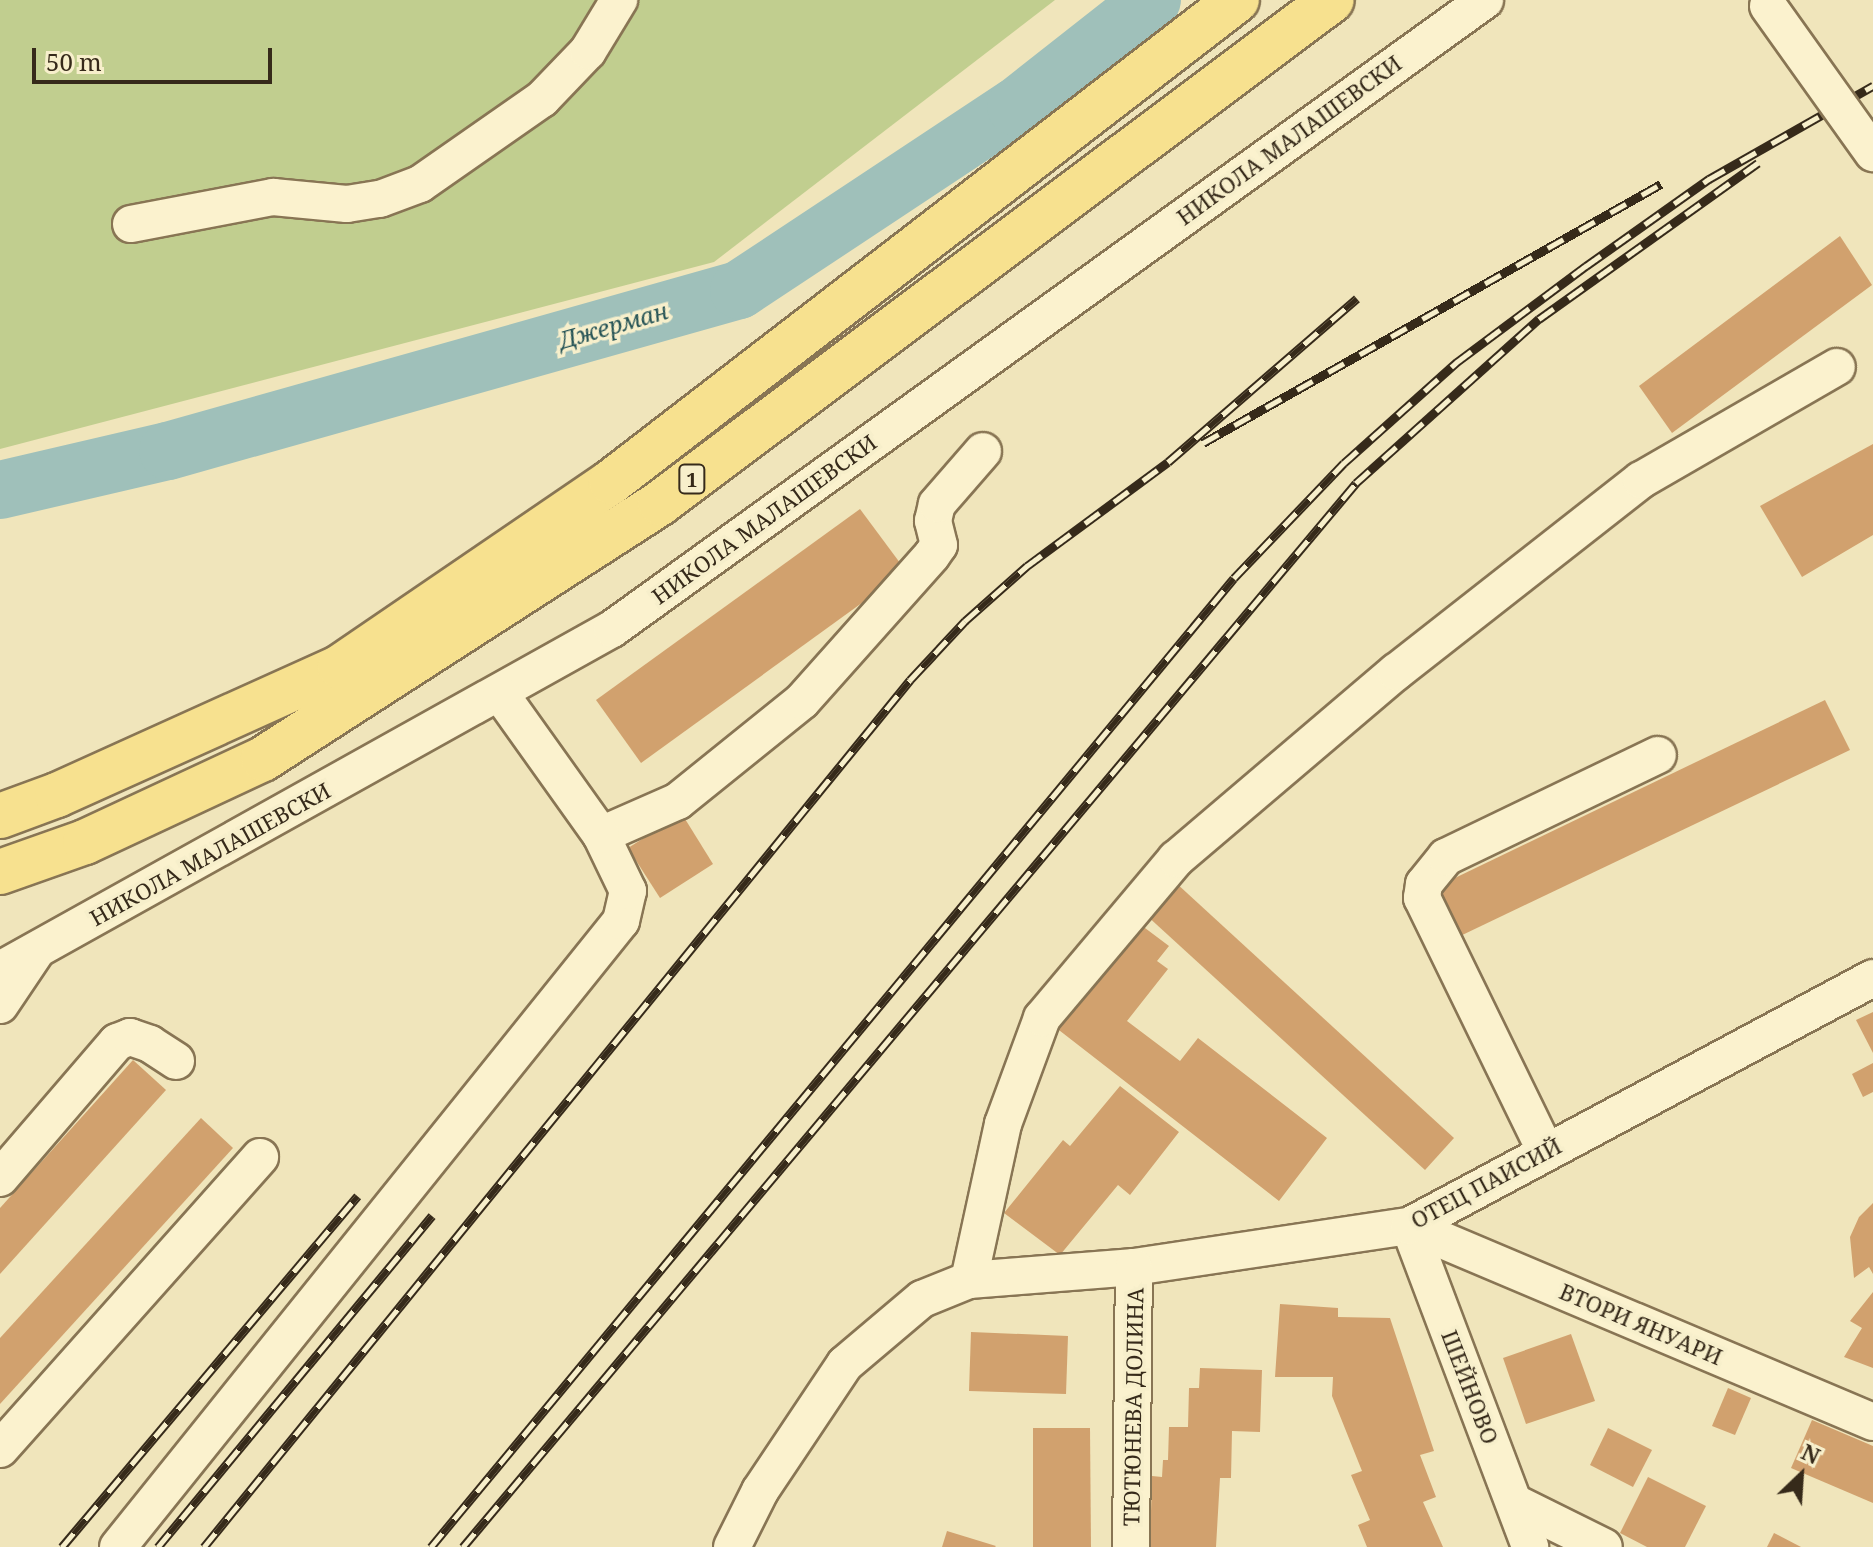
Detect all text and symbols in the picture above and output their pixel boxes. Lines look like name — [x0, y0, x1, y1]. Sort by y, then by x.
scale bar — [36, 32, 276, 82]
text: 50 m — [46, 45, 102, 78]
street label: НИКОЛА МАЛАШЕВСКИ — [1172, 50, 1406, 230]
water label: Джерман — [555, 296, 671, 354]
street label: НИКОЛА МАЛАШЕВСКИ — [647, 429, 881, 609]
road number: 1 — [678, 463, 706, 495]
street label: НИКОЛА МАЛАШЕВСКИ — [85, 777, 335, 931]
street label: ОТЕЦ ПАИСИЙ — [1406, 1132, 1566, 1234]
street label: ВТОРИ ЯНУАРИ — [1556, 1278, 1726, 1370]
street label: ТЮТЮНЕВА ДОЛИНА — [1118, 1287, 1148, 1527]
street label: ШЕЙНОВО — [1436, 1326, 1504, 1448]
north arrow — [1761, 1435, 1841, 1515]
text: N — [1797, 1436, 1825, 1471]

